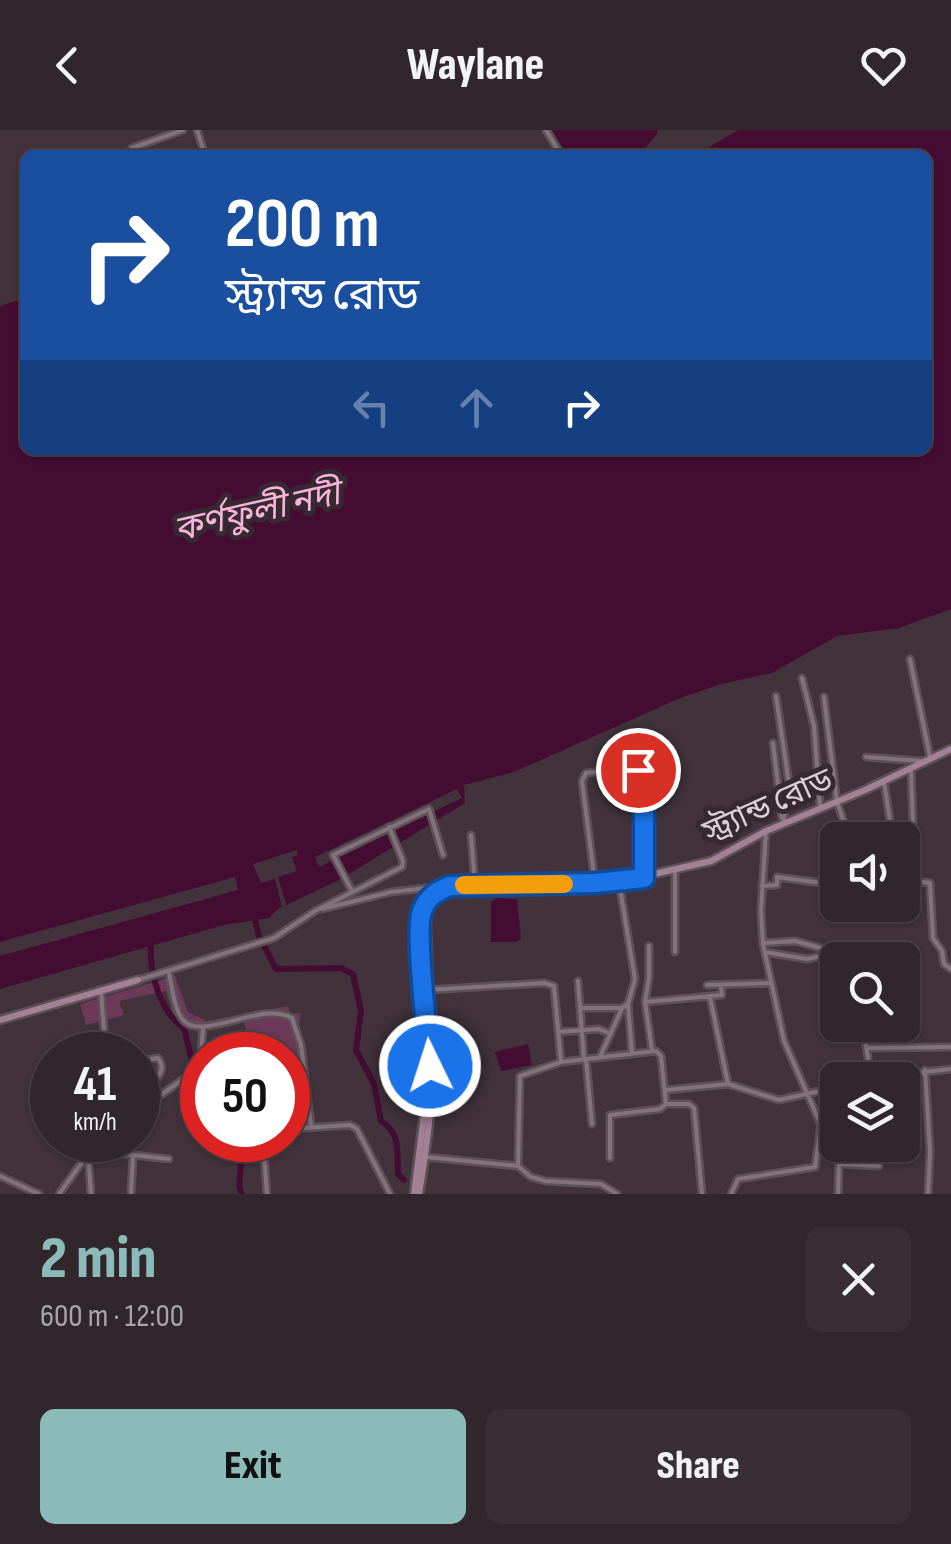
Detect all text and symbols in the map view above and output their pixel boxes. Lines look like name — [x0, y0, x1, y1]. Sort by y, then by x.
icon: back — [40, 38, 95, 93]
text: Waylane — [407, 38, 544, 93]
icon: heart — [856, 38, 911, 93]
text: 200 m — [225, 183, 380, 267]
icon: right — [60, 190, 190, 320]
text: স্ট্র্যান্ড রোড — [225, 268, 419, 323]
icon: left — [344, 380, 399, 435]
icon: ahead — [449, 380, 504, 435]
icon: right — [554, 380, 609, 435]
water label: কর্ণফুলী নদী — [169, 470, 351, 552]
pin — [596, 728, 681, 813]
icon: arrive — [611, 743, 666, 798]
street label: স্ট্র্যান্ড রোড — [696, 760, 840, 852]
map controls — [820, 822, 920, 1162]
button: sound — [820, 822, 920, 922]
button: search — [820, 942, 920, 1042]
position arrow — [378, 1014, 482, 1118]
speed limit sign: 50 — [180, 1032, 310, 1162]
text: 41 — [74, 1055, 116, 1115]
button: layers — [820, 1062, 920, 1162]
text: km/h — [73, 1107, 117, 1138]
text: 2 min — [40, 1223, 156, 1295]
button: close — [806, 1227, 911, 1332]
text: 600 m · 12:00 — [40, 1297, 184, 1336]
button: Exit — [40, 1409, 466, 1524]
button: Share — [486, 1409, 911, 1524]

